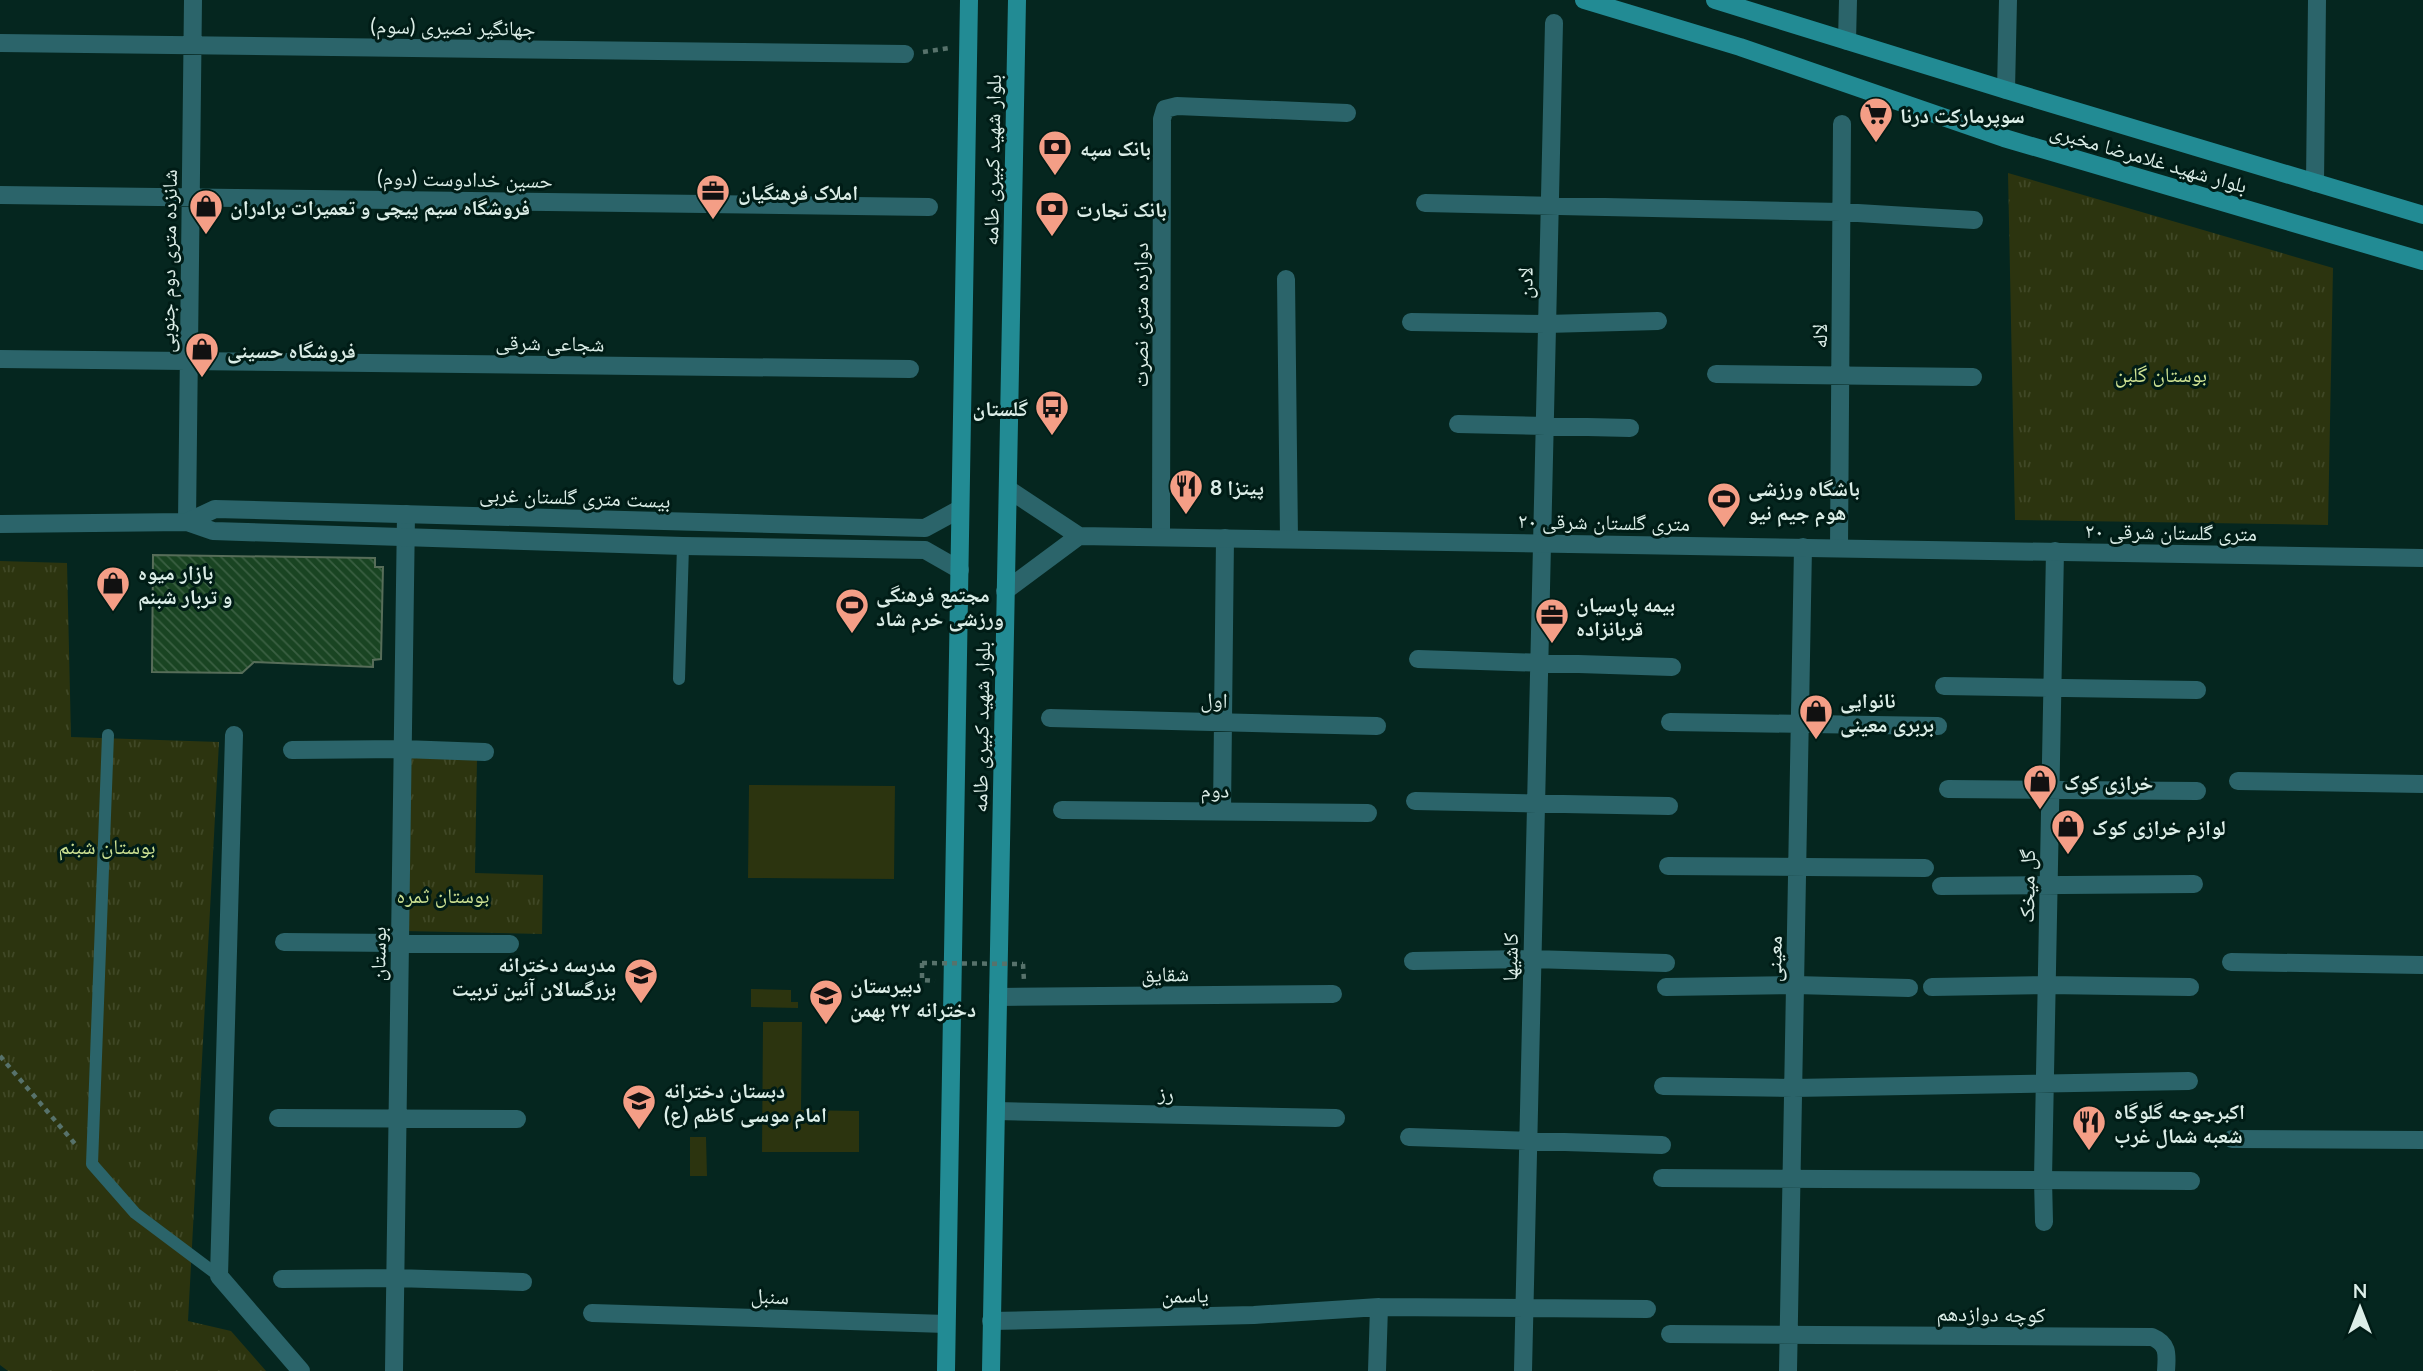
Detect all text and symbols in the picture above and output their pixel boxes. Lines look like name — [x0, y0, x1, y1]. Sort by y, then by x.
street label: جهانگیر نصیری (سوم) — [370, 12, 536, 43]
street label: بلوار شهید کبیری طامه — [977, 74, 1006, 246]
supermarket icon: سوپرمارکت درنا — [1857, 95, 1895, 144]
place label: سوپرمارکت درنا — [1900, 102, 2025, 128]
street label: بلوار شهید غلامرضا مخبری — [2047, 117, 2250, 198]
bank icon: بانک سپه — [1036, 128, 1074, 177]
place label: بانک سپه — [1080, 135, 1151, 161]
street label: حسین خدادوست (دوم) — [377, 164, 553, 195]
street label: شانزده متری دوم جنوبی — [153, 169, 184, 353]
office icon: املاک فرهنگیان — [694, 172, 732, 221]
place label: املاک فرهنگیان — [738, 179, 858, 205]
shop icon: فروشگاه سیم پیچی و تعمیرات برادران — [187, 187, 225, 236]
bank icon: بانک تجارت — [1033, 189, 1071, 238]
place label: فروشگاه سیم پیچی و تعمیرات برادران — [230, 194, 530, 222]
place label: بانک تجارت — [1076, 196, 1167, 221]
street label: دوازده متری نصرت — [1127, 242, 1153, 388]
street label: لادن — [1511, 267, 1538, 299]
street label: لاله — [1806, 324, 1831, 348]
street label: شجاعی شرقی — [495, 329, 605, 357]
shop icon: فروشگاه حسینی — [183, 330, 221, 379]
place label: فروشگاه حسینی — [227, 337, 356, 364]
park label: بوستان گلبن — [2115, 361, 2207, 388]
bus stop icon: گلستان — [1033, 388, 1071, 437]
place label: گلستان — [973, 395, 1028, 421]
restaurant icon: پیتزا 8 — [1167, 467, 1205, 516]
place label: پیتزا 8 — [1210, 474, 1264, 500]
place label: باشگاه ورزشی هوم جیم نیو — [1748, 475, 1860, 527]
street label: بیست متری گلستان غربی — [479, 480, 671, 514]
sports icon: باشگاه ورزشی هوم جیم نیو — [1705, 480, 1743, 529]
street label: ۲۰ متری گلستان شرقی — [1518, 507, 1690, 537]
street label: ۲۰ متری گلستان شرقی — [2085, 517, 2257, 547]
place label: بازار میوه و تربار شبنم — [138, 559, 233, 611]
shop icon: بازار میوه و تربار شبنم — [94, 564, 132, 613]
place label: مجتمع فرهنگی ورزشی خرم شاد — [876, 581, 1004, 633]
sports icon: مجتمع فرهنگی ورزشی خرم شاد — [833, 586, 871, 635]
place label: بیمه پارسیان قربانزاده — [1576, 591, 1675, 641]
office icon: بیمه پارسیان قربانزاده — [1533, 596, 1571, 645]
street label: بلوار شهید کبیری طامه — [966, 641, 995, 813]
street label: اول — [1200, 686, 1228, 713]
place label: نانوایی بربری معینی — [1840, 687, 1934, 738]
shop icon: نانوایی بربری معینی — [1797, 692, 1835, 741]
shop icon: خرازی کوک — [2021, 762, 2059, 811]
place label: خرازی کوک — [2064, 769, 2153, 795]
street label: دوم — [1200, 776, 1230, 805]
shop icon: لوازم خرازی کوک — [2049, 807, 2087, 856]
place label: لوازم خرازی کوک — [2092, 814, 2226, 842]
park label: بوستان شبنم — [58, 833, 156, 861]
street label: گل میخک — [2013, 849, 2041, 923]
park label: بوستان ثمره — [397, 882, 489, 908]
street label: بوستان — [364, 926, 391, 982]
street label: کاشیها — [1496, 932, 1523, 982]
street label: معینی — [1760, 936, 1788, 982]
place label: مدرسه دخترانه بزرگسالان آئین تربیت — [452, 951, 616, 1002]
school or university icon: مدرسه دخترانه بزرگسالان آئین تربیت — [622, 956, 660, 1005]
street label: شقایق — [1141, 960, 1189, 988]
place label: دبیرستان دخترانه ۲۲ بهمن — [850, 972, 976, 1023]
school or university icon: دبیرستان دخترانه ۲۲ بهمن — [807, 977, 845, 1026]
place label: دبستان دخترانه امام موسی کاظم (ع) — [664, 1077, 827, 1129]
street label: رز — [1157, 1079, 1174, 1105]
school or university icon: دبستان دخترانه امام موسی کاظم (ع) — [620, 1082, 658, 1131]
place label: اکبرجوجه گلوگاه شعبه شمال غرب — [2114, 1098, 2245, 1149]
restaurant icon: اکبرجوجه گلوگاه شعبه شمال غرب — [2070, 1103, 2108, 1152]
north arrow — [2325, 1273, 2395, 1343]
text: N — [2353, 1279, 2367, 1302]
street label: یاسمن — [1161, 1281, 1209, 1309]
street label: سنبل — [750, 1282, 790, 1310]
street label: کوچه دوازدهم — [1936, 1300, 2046, 1329]

